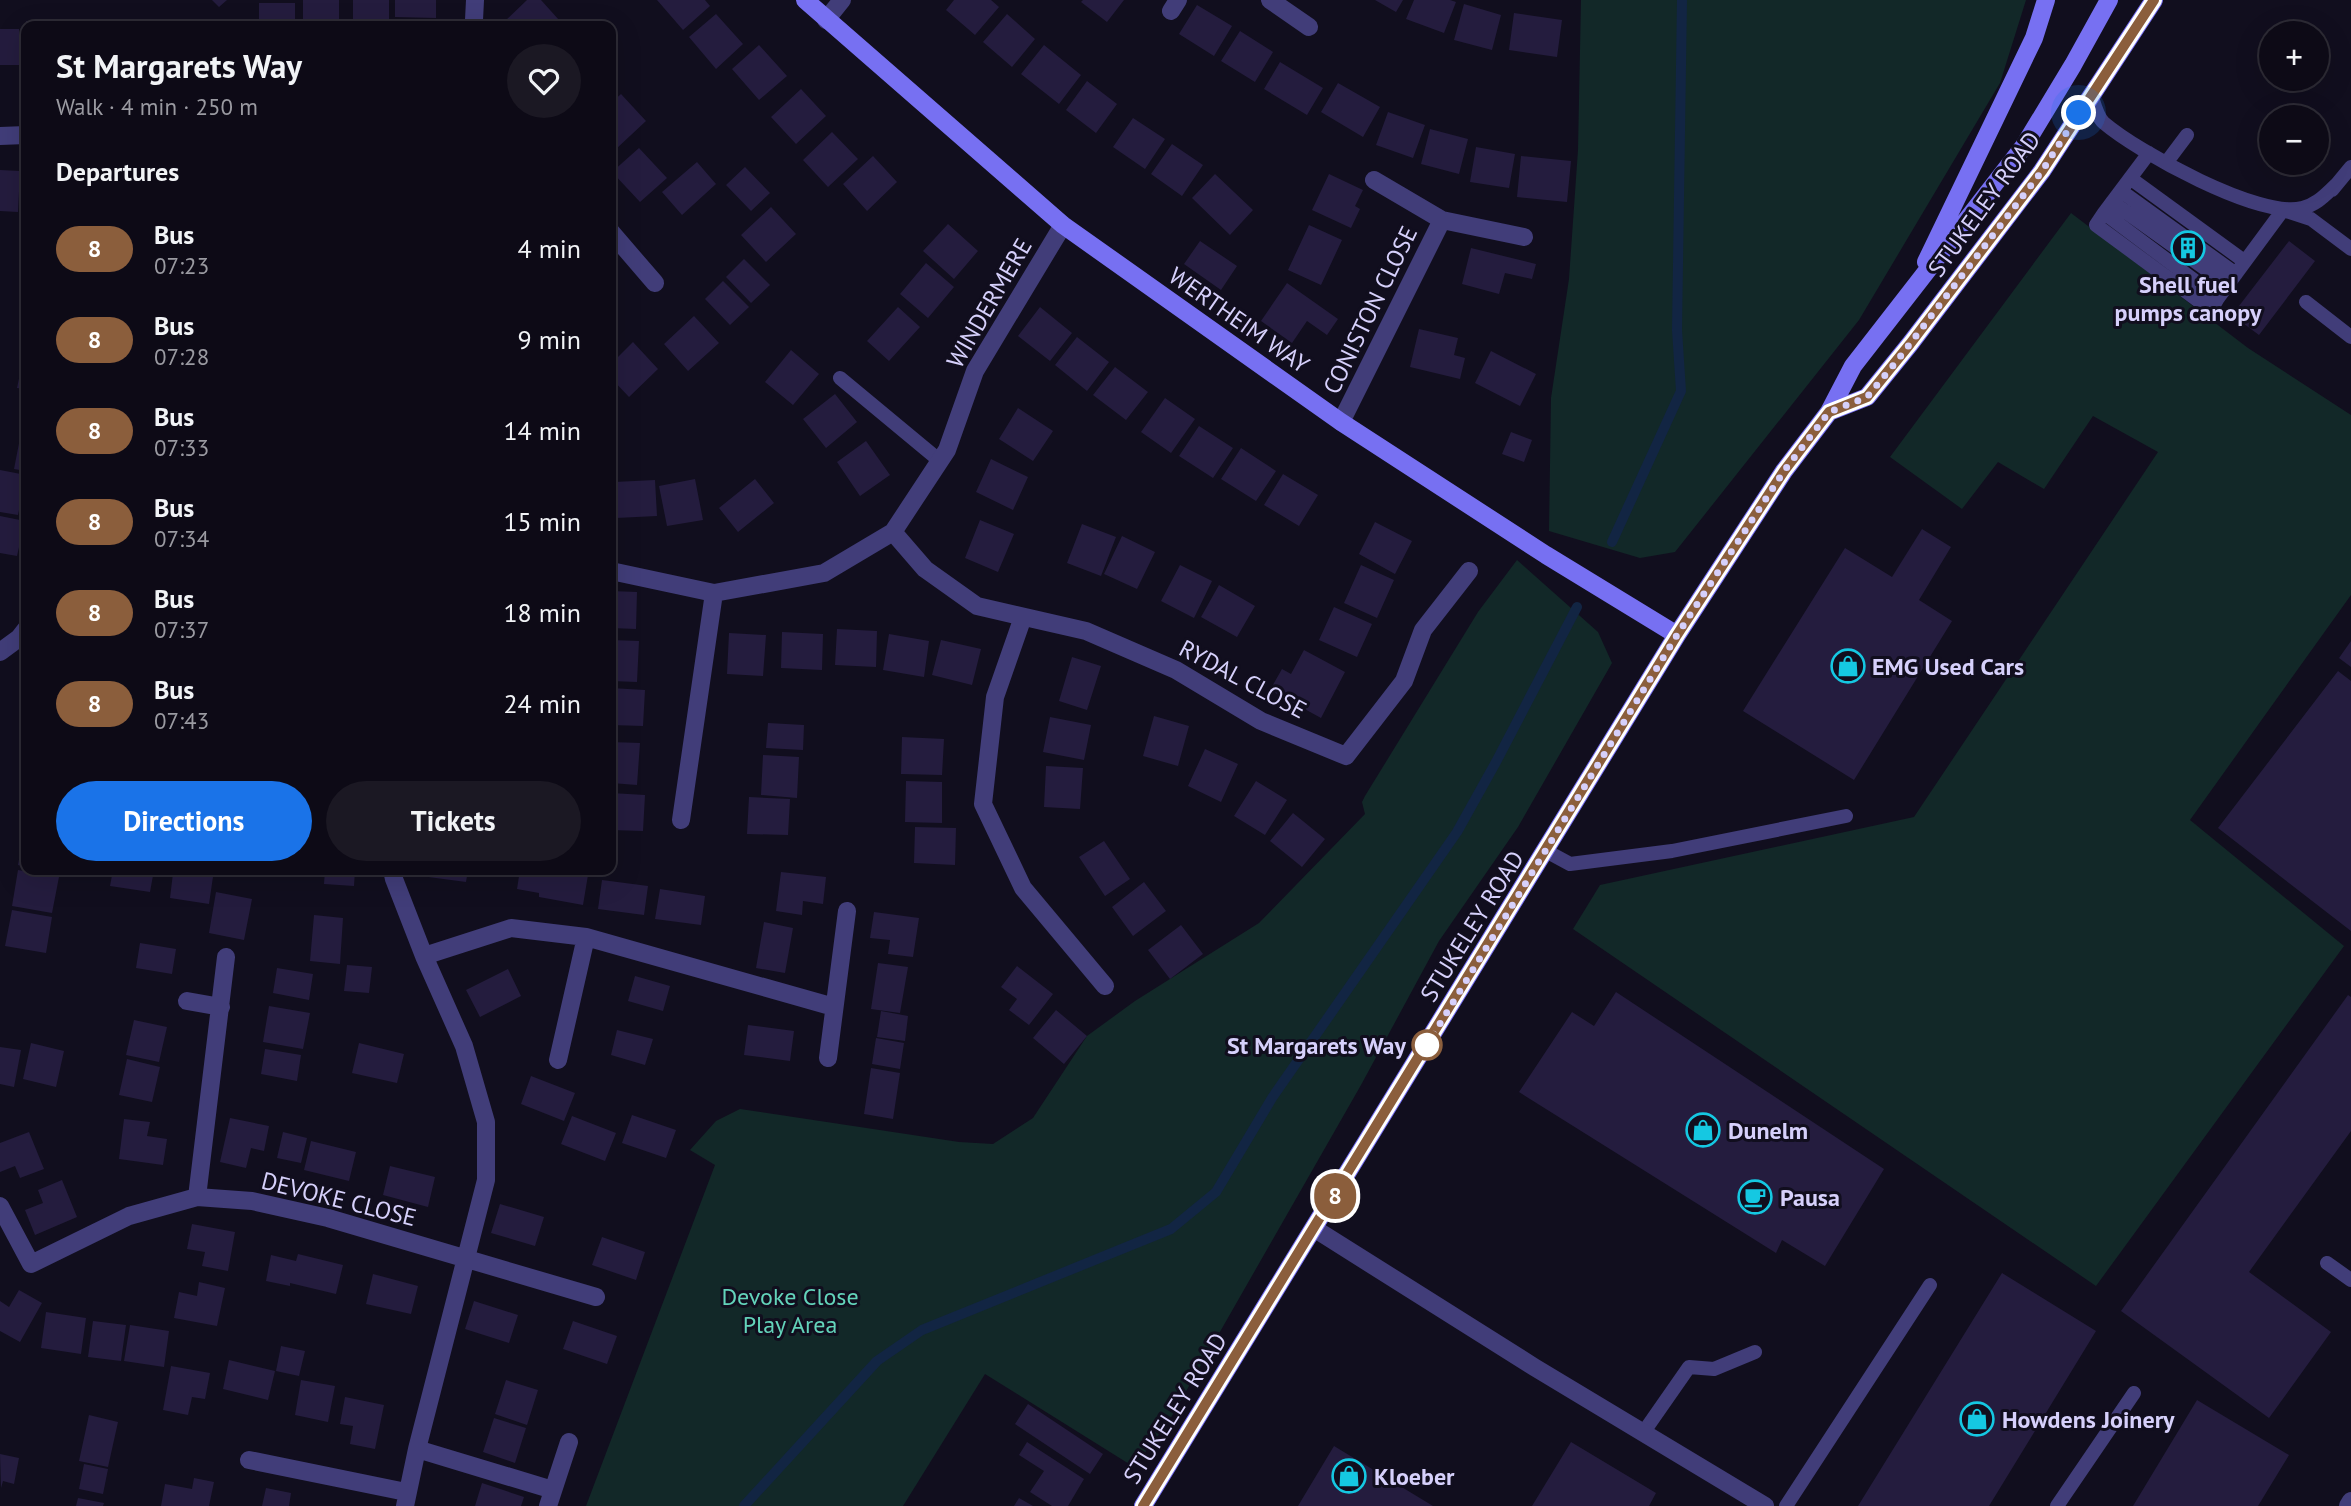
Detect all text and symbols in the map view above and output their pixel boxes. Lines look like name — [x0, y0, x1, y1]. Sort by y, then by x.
map controls — [2259, 21, 2329, 175]
button: + — [2259, 21, 2329, 91]
text: St Margarets Way — [56, 44, 302, 87]
button: heart — [507, 44, 581, 118]
text: Walk · 4 min · 250 m — [56, 92, 258, 121]
your location — [2061, 95, 2096, 130]
button: − — [2259, 105, 2329, 175]
street label: STUKELEY ROAD — [1921, 125, 2047, 283]
text: Departures — [56, 155, 179, 188]
text: Bus — [154, 218, 194, 251]
street label: CONISTON CLOSE — [1316, 221, 1424, 399]
building icon: Shell fuel pumps canopy — [2169, 229, 2207, 267]
text: 4 min — [518, 232, 581, 265]
text: 8 — [88, 233, 101, 264]
street label: WINDERMERE — [939, 233, 1039, 373]
text: 07:23 — [154, 251, 209, 280]
street label: WERTHEIM WAY — [1163, 260, 1316, 380]
place label: Shell fuel pumps canopy — [2115, 269, 2262, 328]
text: Bus — [154, 309, 194, 342]
text: 9 min — [518, 323, 581, 356]
text: 8 — [88, 324, 101, 355]
text: 07:28 — [154, 342, 209, 371]
text: Bus — [154, 400, 194, 433]
text: 14 min — [503, 414, 581, 447]
text: 8 — [88, 415, 101, 446]
text: 07:33 — [154, 433, 209, 462]
text: Bus — [154, 491, 194, 524]
text: 15 min — [503, 505, 581, 538]
text: 8 — [88, 506, 101, 537]
text: 07:34 — [154, 524, 209, 553]
text: Bus — [154, 582, 194, 615]
text: 18 min — [503, 596, 581, 629]
text: 8 — [88, 597, 101, 628]
text: 07:37 — [154, 615, 209, 644]
street label: RYDAL CLOSE — [1174, 633, 1312, 725]
shop icon: EMG Used Cars — [1829, 647, 1867, 685]
place label: EMG Used Cars — [1872, 651, 2024, 682]
text: Bus — [154, 673, 194, 706]
text: 24 min — [503, 687, 581, 720]
text: 8 — [88, 688, 101, 719]
text: 07:43 — [154, 706, 209, 735]
button: Directions — [56, 781, 312, 861]
button: Tickets — [326, 781, 581, 861]
street label: STUKELEY ROAD — [1413, 845, 1531, 1007]
place label: St Margarets Way — [1227, 1030, 1407, 1061]
marker: St Margarets Way — [1412, 1030, 1442, 1060]
shop icon: Dunelm — [1684, 1111, 1722, 1149]
place label: Dunelm — [1728, 1115, 1808, 1146]
street label: DEVOKE CLOSE — [258, 1165, 420, 1233]
line badge: 8 — [1312, 1173, 1358, 1219]
cafe icon: Pausa — [1736, 1178, 1774, 1216]
text: 8 — [1328, 1180, 1342, 1211]
place label: Pausa — [1780, 1182, 1840, 1213]
park label: Devoke Close Play Area — [721, 1281, 859, 1340]
street label: STUKELEY ROAD — [1116, 1327, 1234, 1489]
shop icon: Howdens Joinery — [1958, 1400, 1996, 1438]
place label: Howdens Joinery — [2002, 1404, 2175, 1435]
shop icon: Kloeber — [1330, 1457, 1368, 1495]
place label: Kloeber — [1374, 1461, 1455, 1492]

